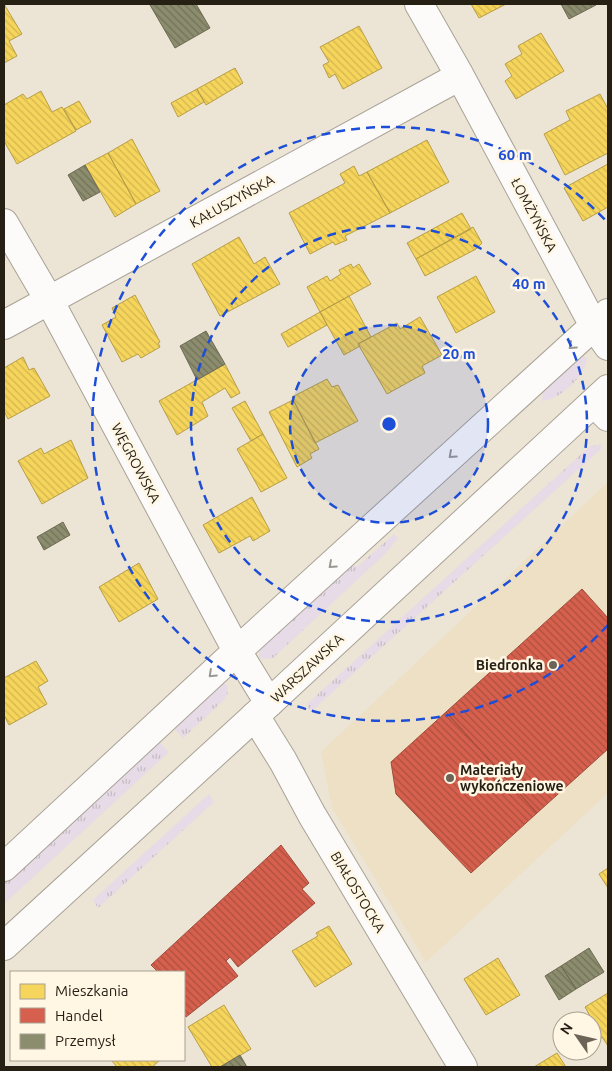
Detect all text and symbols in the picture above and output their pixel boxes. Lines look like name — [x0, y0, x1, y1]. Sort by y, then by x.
text: 60 m — [498, 146, 532, 163]
street label: KAŁUSZYŃSKA — [187, 170, 277, 231]
street label: ŁOMŻYŃSKA — [508, 175, 561, 255]
text: 40 m — [512, 275, 546, 292]
one-way arrow — [569, 340, 578, 349]
text: 20 m — [442, 345, 476, 362]
centre of rings — [380, 415, 398, 433]
street label: WĘGROWSKA — [108, 420, 164, 506]
one-way arrow — [449, 449, 458, 458]
one-way arrow — [328, 559, 337, 568]
street label: WARSZAWSKA — [267, 630, 347, 706]
place label: Biedronka — [476, 657, 543, 673]
marker: Biedronka — [547, 659, 559, 671]
one-way arrow — [209, 668, 218, 677]
place label: Materiały wykończeniowe — [460, 762, 564, 794]
marker: Materiały wykończeniowe — [444, 772, 456, 784]
street label: BIAŁOSTOCKA — [328, 849, 388, 935]
legend — [10, 971, 185, 1061]
text: Mieszkania — [55, 982, 129, 999]
text: Handel — [55, 1007, 103, 1024]
north arrow — [552, 1011, 602, 1061]
text: N — [557, 1020, 576, 1038]
text: Przemysł — [55, 1032, 115, 1049]

